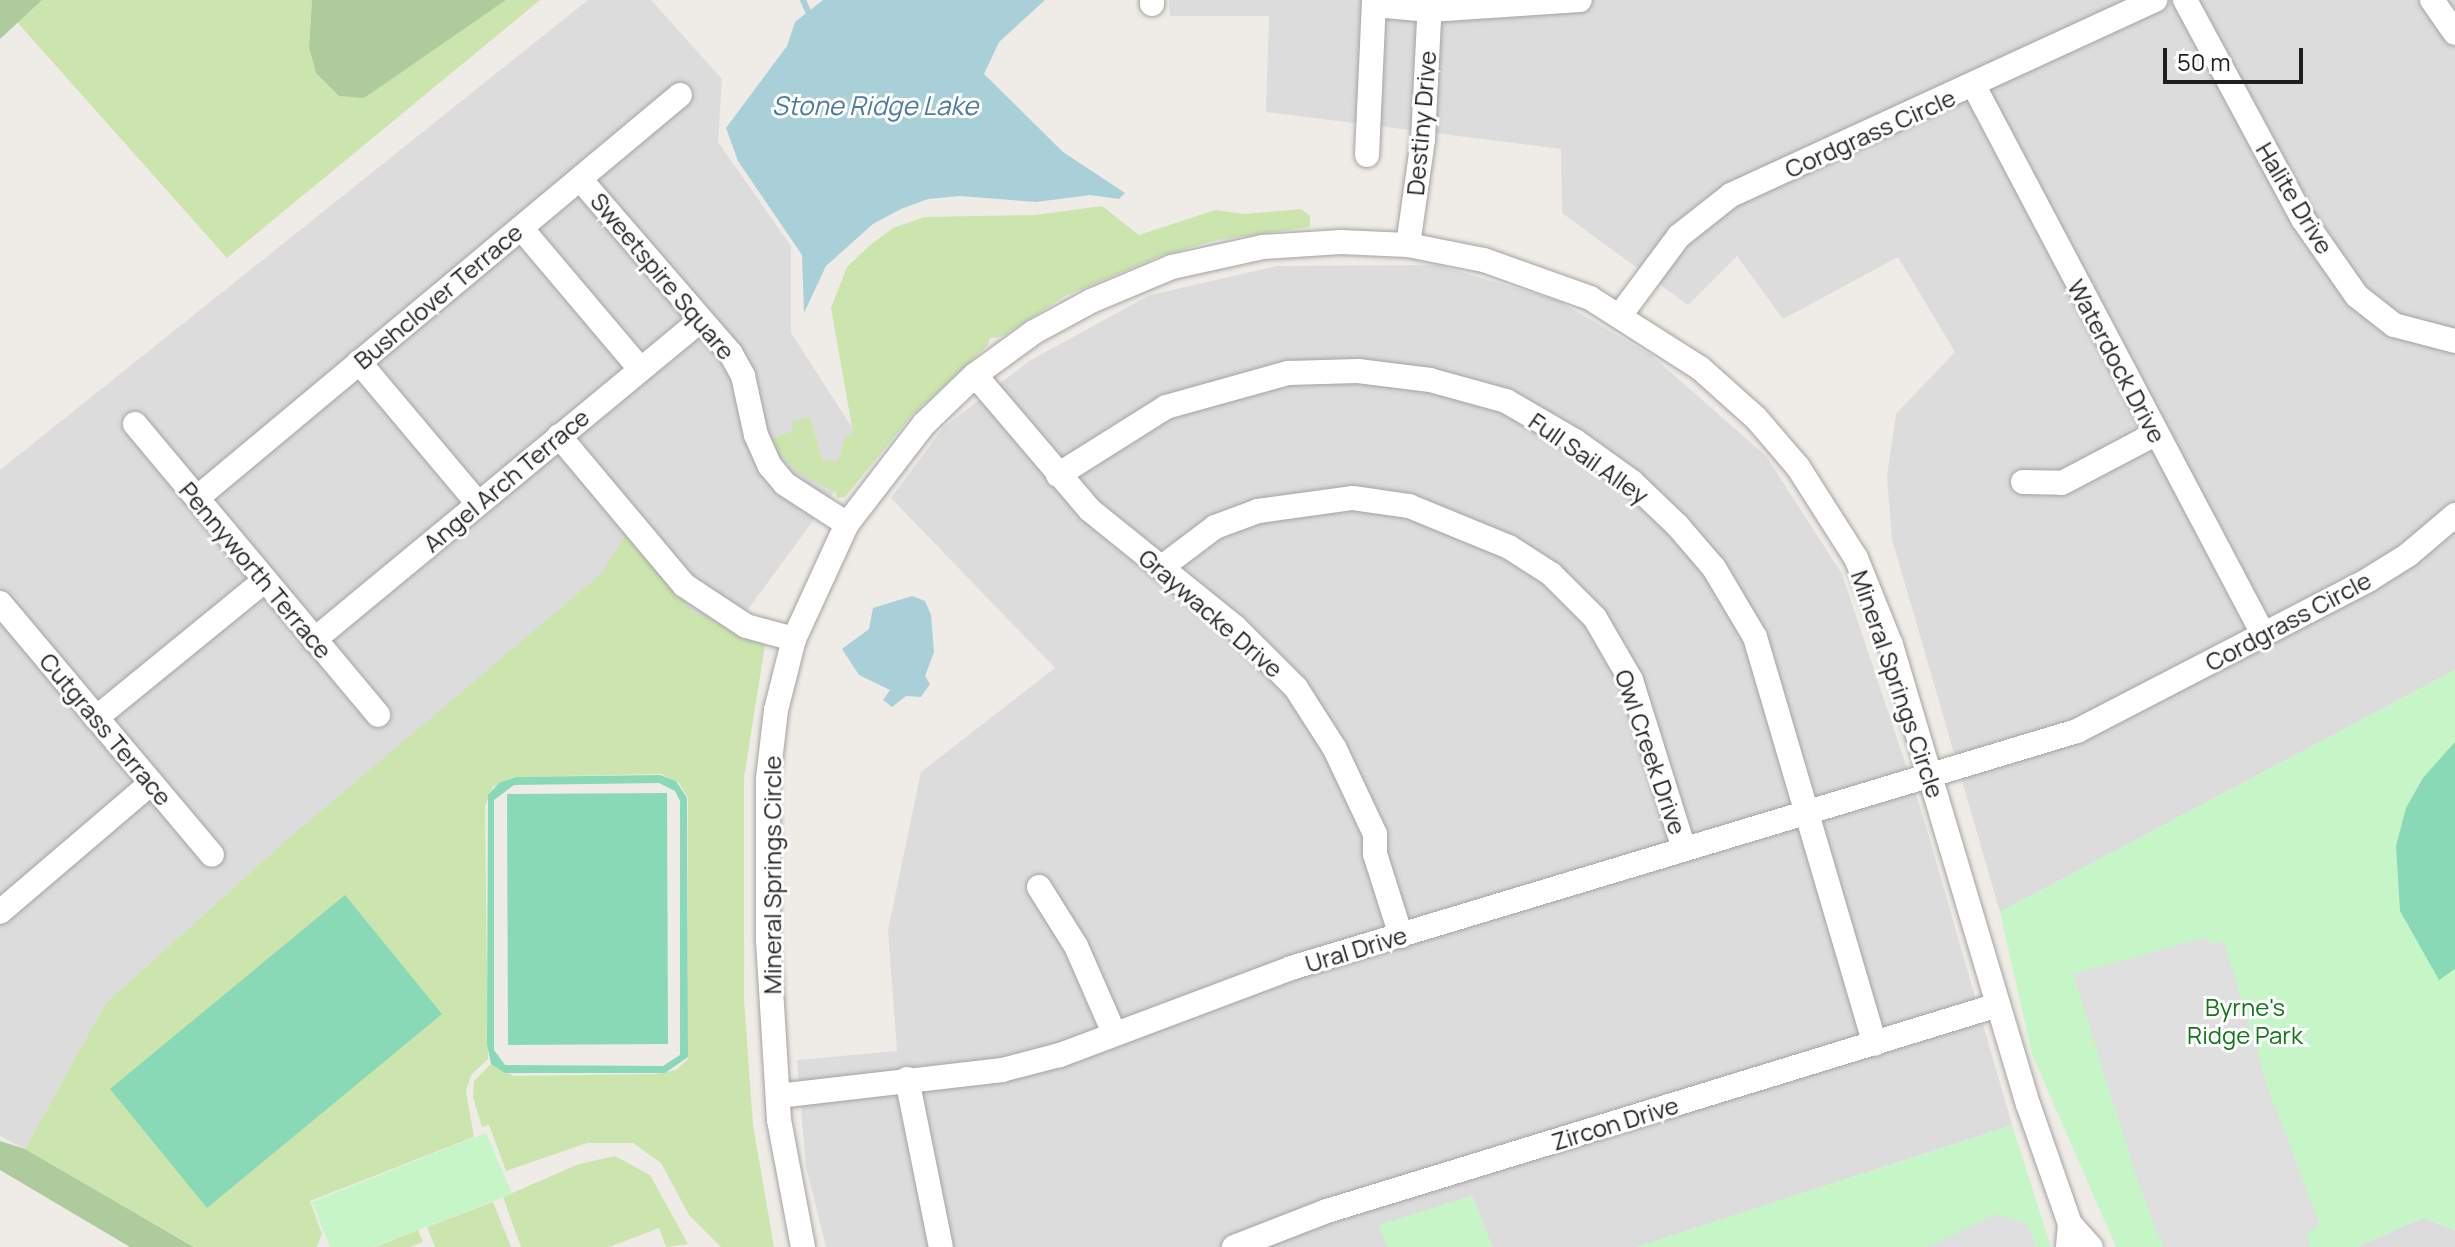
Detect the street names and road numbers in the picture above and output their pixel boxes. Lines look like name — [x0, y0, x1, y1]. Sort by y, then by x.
street label: Destiny Drive — [1400, 49, 1442, 197]
street label: Cordgrass Circle — [1780, 83, 1960, 183]
street label: Halite Drive — [2250, 137, 2340, 259]
street label: Sweetspire Square — [585, 187, 741, 365]
street label: Bushclover Terrace — [348, 217, 528, 375]
street label: Waterdock Drive — [2062, 274, 2172, 448]
street label: Angel Arch Terrace — [417, 402, 595, 558]
street label: Full Sail Alley — [1524, 406, 1654, 510]
street label: Pennyworth Terrace — [174, 476, 338, 664]
street label: Graywacke Drive — [1133, 543, 1289, 683]
street label: Cordgrass Circle — [2200, 565, 2376, 677]
street label: Mineral Springs Circle — [1846, 566, 1950, 802]
street label: Cutgrass Terrace — [34, 647, 178, 811]
street label: Owl Creek Drive — [1609, 666, 1693, 838]
street label: Mineral Springs Circle — [758, 756, 786, 994]
street label: Ural Drive — [1302, 920, 1410, 978]
street label: Zircon Drive — [1548, 1090, 1682, 1156]

